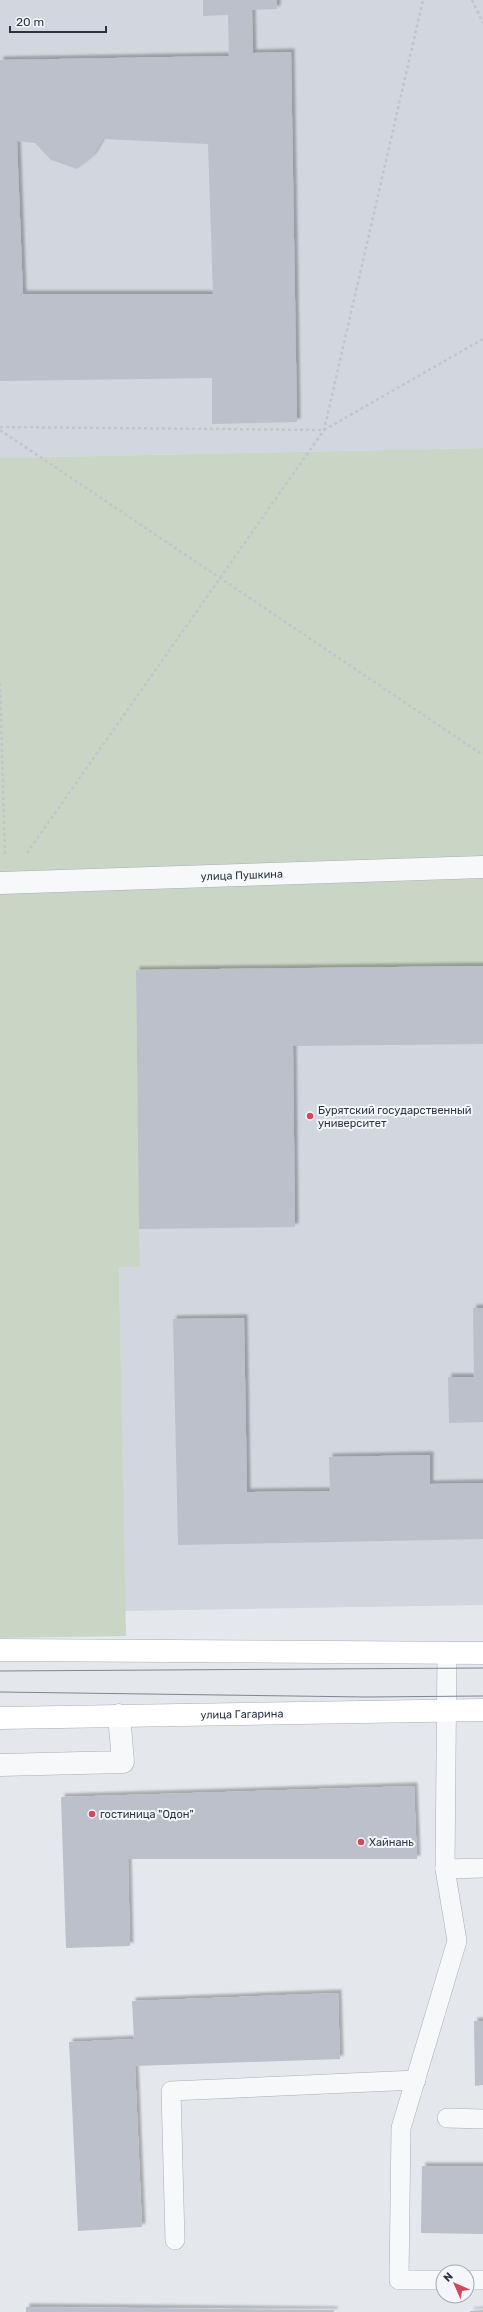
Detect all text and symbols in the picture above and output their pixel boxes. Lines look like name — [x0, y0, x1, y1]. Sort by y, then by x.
scale bar — [10, 8, 106, 34]
text: 20 m — [16, 15, 44, 29]
street label: улица Пушкина — [201, 868, 283, 883]
place label: Бурятский государственный университет — [318, 1104, 472, 1130]
marker: Бурятский государственный университет — [305, 1111, 315, 1121]
street label: улица Гагарина — [200, 1707, 284, 1722]
place label: гостиница "Одон" — [100, 1808, 194, 1821]
marker: гостиница "Одон" — [87, 1809, 97, 1819]
place label: Хайнань — [369, 1836, 414, 1849]
marker: Хайнань — [356, 1837, 366, 1847]
north arrow — [435, 2264, 475, 2304]
text: N — [441, 2270, 456, 2285]

